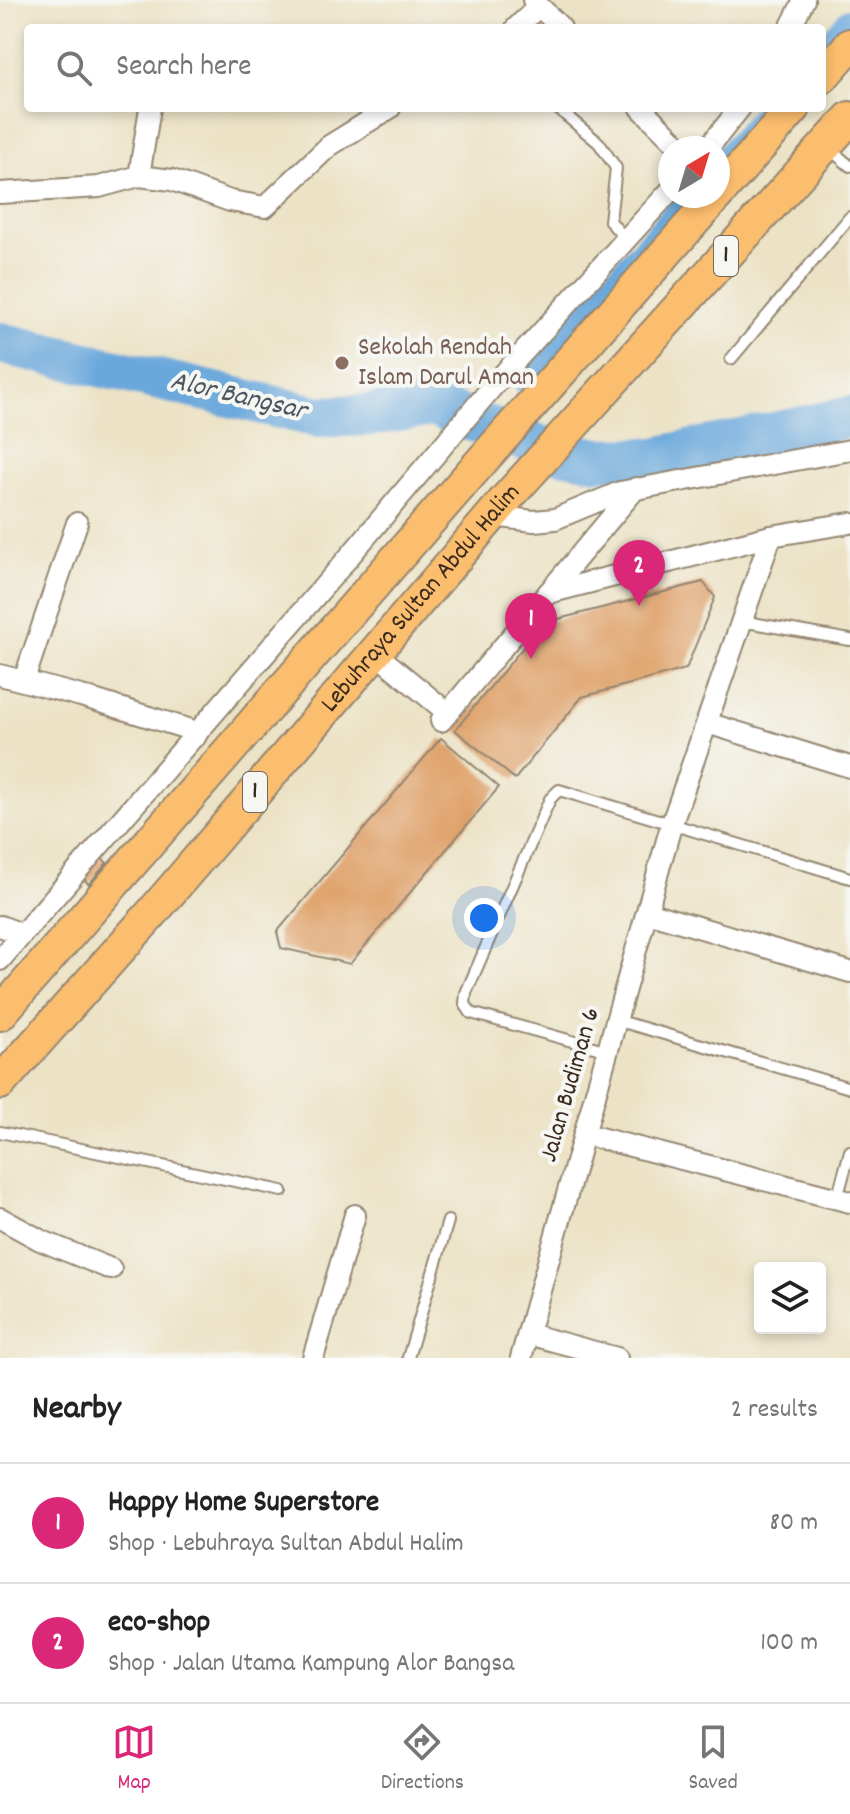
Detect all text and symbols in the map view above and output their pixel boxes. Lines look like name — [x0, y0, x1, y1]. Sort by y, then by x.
search box — [24, 24, 826, 112]
icon: search — [52, 46, 96, 90]
text: Search here — [116, 47, 252, 90]
north arrow — [658, 136, 730, 208]
road number: 1 — [714, 236, 738, 276]
place label: Sekolah Rendah Islam Darul Aman — [358, 330, 534, 397]
marker: Sekolah Rendah Islam Darul Aman — [333, 354, 351, 372]
water label: Alor Bangsar — [166, 363, 313, 434]
street label: Lebuhraya Sultan Abdul Halim — [312, 476, 530, 721]
pin: 2 — [613, 540, 665, 606]
pin: 1 — [505, 593, 557, 659]
road number: 1 — [243, 772, 267, 812]
your location — [464, 898, 504, 938]
street label: Jalan Budiman 6 — [531, 1003, 611, 1167]
map controls — [754, 1262, 826, 1334]
button: layers — [754, 1262, 826, 1334]
text: Nearby — [32, 1386, 121, 1435]
text: 2 results — [731, 1392, 818, 1429]
text: Happy Home Superstore — [108, 1483, 379, 1526]
text: 1 — [55, 1505, 61, 1542]
text: 80 m — [770, 1505, 818, 1542]
text: Shop · Lebuhraya Sultan Abdul Halim — [108, 1526, 464, 1563]
text: eco-shop — [108, 1603, 210, 1646]
text: 2 — [52, 1625, 64, 1662]
text: 100 m — [760, 1625, 818, 1662]
text: Shop · Jalan Utama Kampung Alor Bangsa — [108, 1646, 514, 1683]
tab: Map — [112, 1720, 156, 1799]
tab: Directions — [381, 1720, 464, 1799]
tab: Saved — [689, 1720, 738, 1799]

